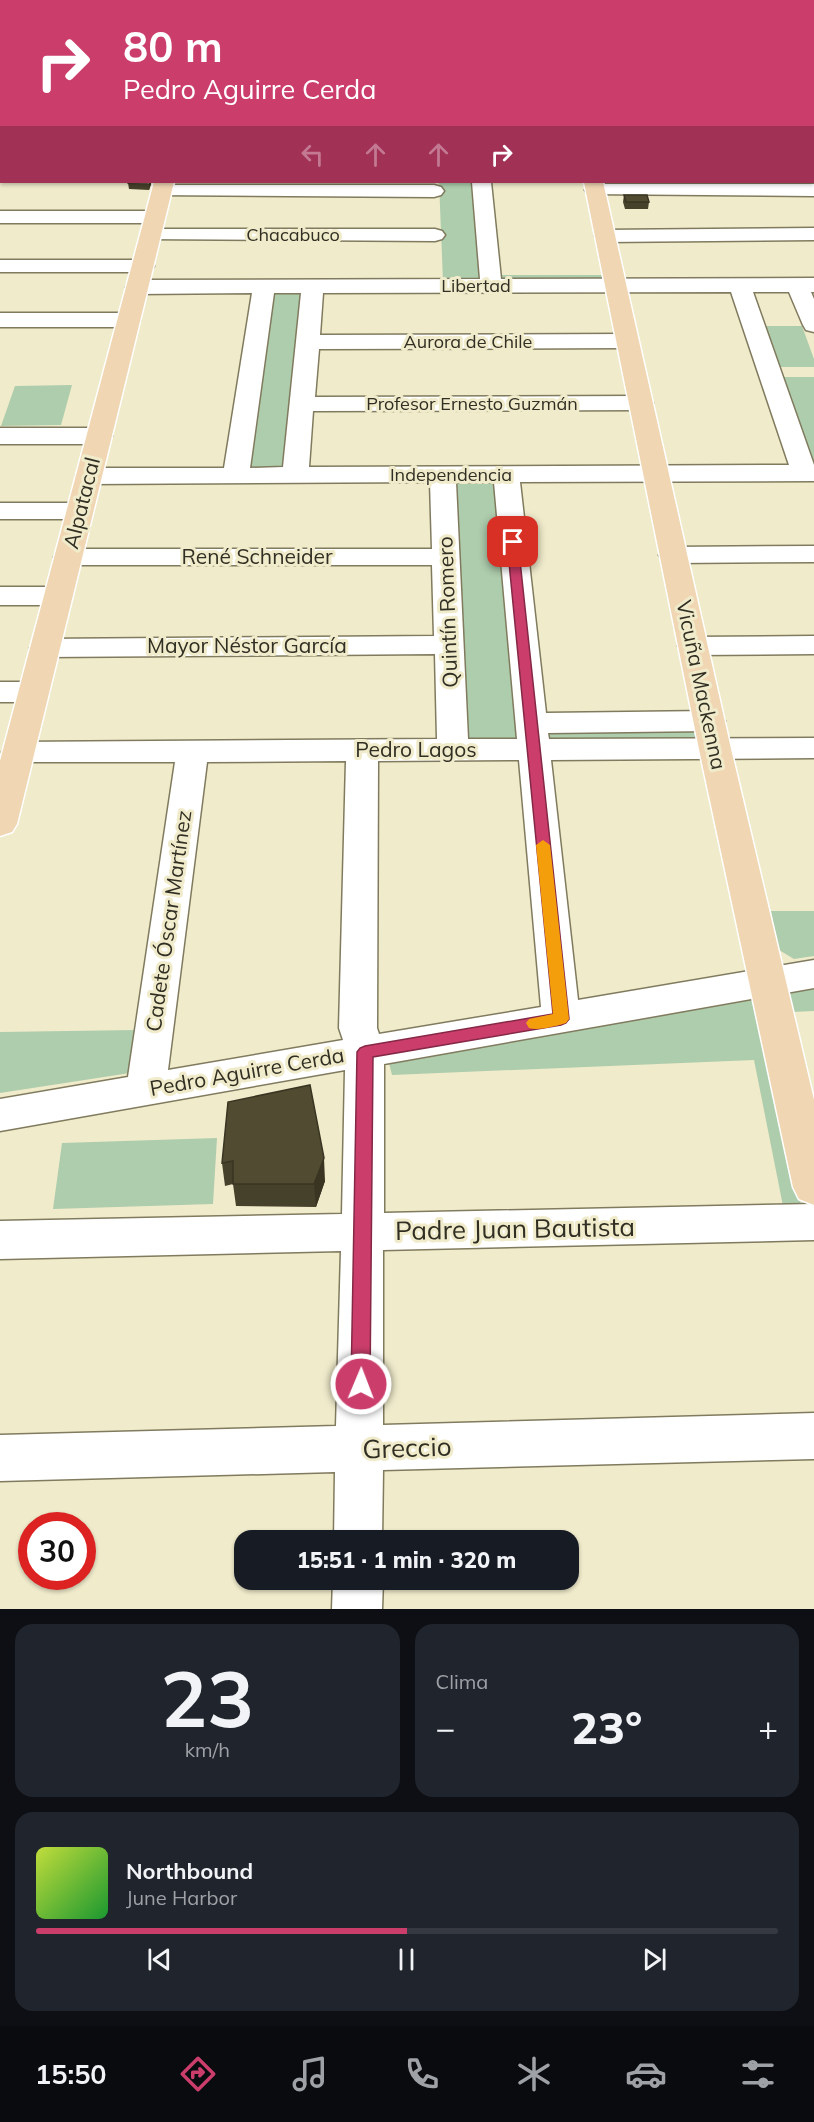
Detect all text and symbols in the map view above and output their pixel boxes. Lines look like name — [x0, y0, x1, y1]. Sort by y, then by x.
text: 80 m — [123, 20, 223, 73]
icon: right — [24, 24, 102, 102]
text: Pedro Aguirre Cerda — [123, 72, 376, 106]
icon: left — [296, 138, 329, 171]
icon: ahead — [359, 138, 392, 171]
icon: ahead — [422, 138, 455, 171]
icon: right — [485, 138, 518, 171]
street label: Chacabuco — [246, 223, 340, 246]
street label: Libertad — [441, 274, 511, 297]
street label: Aurora de Chile — [404, 330, 532, 353]
street label: Profesor Ernesto Guzmán — [366, 392, 578, 415]
street label: Alpatacal — [57, 454, 105, 551]
street label: Independencia — [390, 463, 512, 486]
pin — [487, 516, 538, 567]
icon: arrive — [496, 525, 529, 558]
street label: Quintín Romero — [431, 536, 463, 688]
street label: René Schneider — [181, 543, 333, 569]
street label: Vicuña Mackenna — [671, 598, 733, 772]
street label: Mayor Néstor García — [147, 632, 347, 658]
street label: Pedro Lagos — [355, 736, 477, 762]
street label: Cadete Óscar Martínez — [140, 809, 196, 1033]
street label: Pedro Aguirre Cerda — [148, 1041, 346, 1101]
street label: Padre Juan Bautista — [395, 1210, 635, 1247]
position arrow — [329, 1352, 393, 1416]
street label: Greccio — [362, 1429, 452, 1466]
speed limit sign: 30 — [18, 1512, 96, 1590]
text: 15:51 · 1 min · 320 m — [297, 1546, 516, 1574]
text: 23 — [160, 1649, 254, 1747]
text: Clima — [436, 1669, 488, 1694]
text: 23° — [571, 1699, 642, 1755]
text: − — [436, 1707, 455, 1748]
text: + — [758, 1707, 778, 1748]
text: km/h — [185, 1737, 230, 1762]
text: Northbound — [126, 1857, 253, 1885]
text: June Harbor — [126, 1885, 237, 1910]
icon: previous — [143, 1943, 176, 1976]
icon: pause — [390, 1943, 423, 1976]
icon: next — [638, 1943, 671, 1976]
icon: directions — [177, 2053, 219, 2095]
icon: music — [289, 2053, 331, 2095]
icon: phone — [401, 2053, 443, 2095]
icon: climate — [513, 2053, 555, 2095]
icon: car — [625, 2053, 667, 2095]
icon: filters — [737, 2053, 779, 2095]
text: 15:50 — [35, 2057, 107, 2091]

